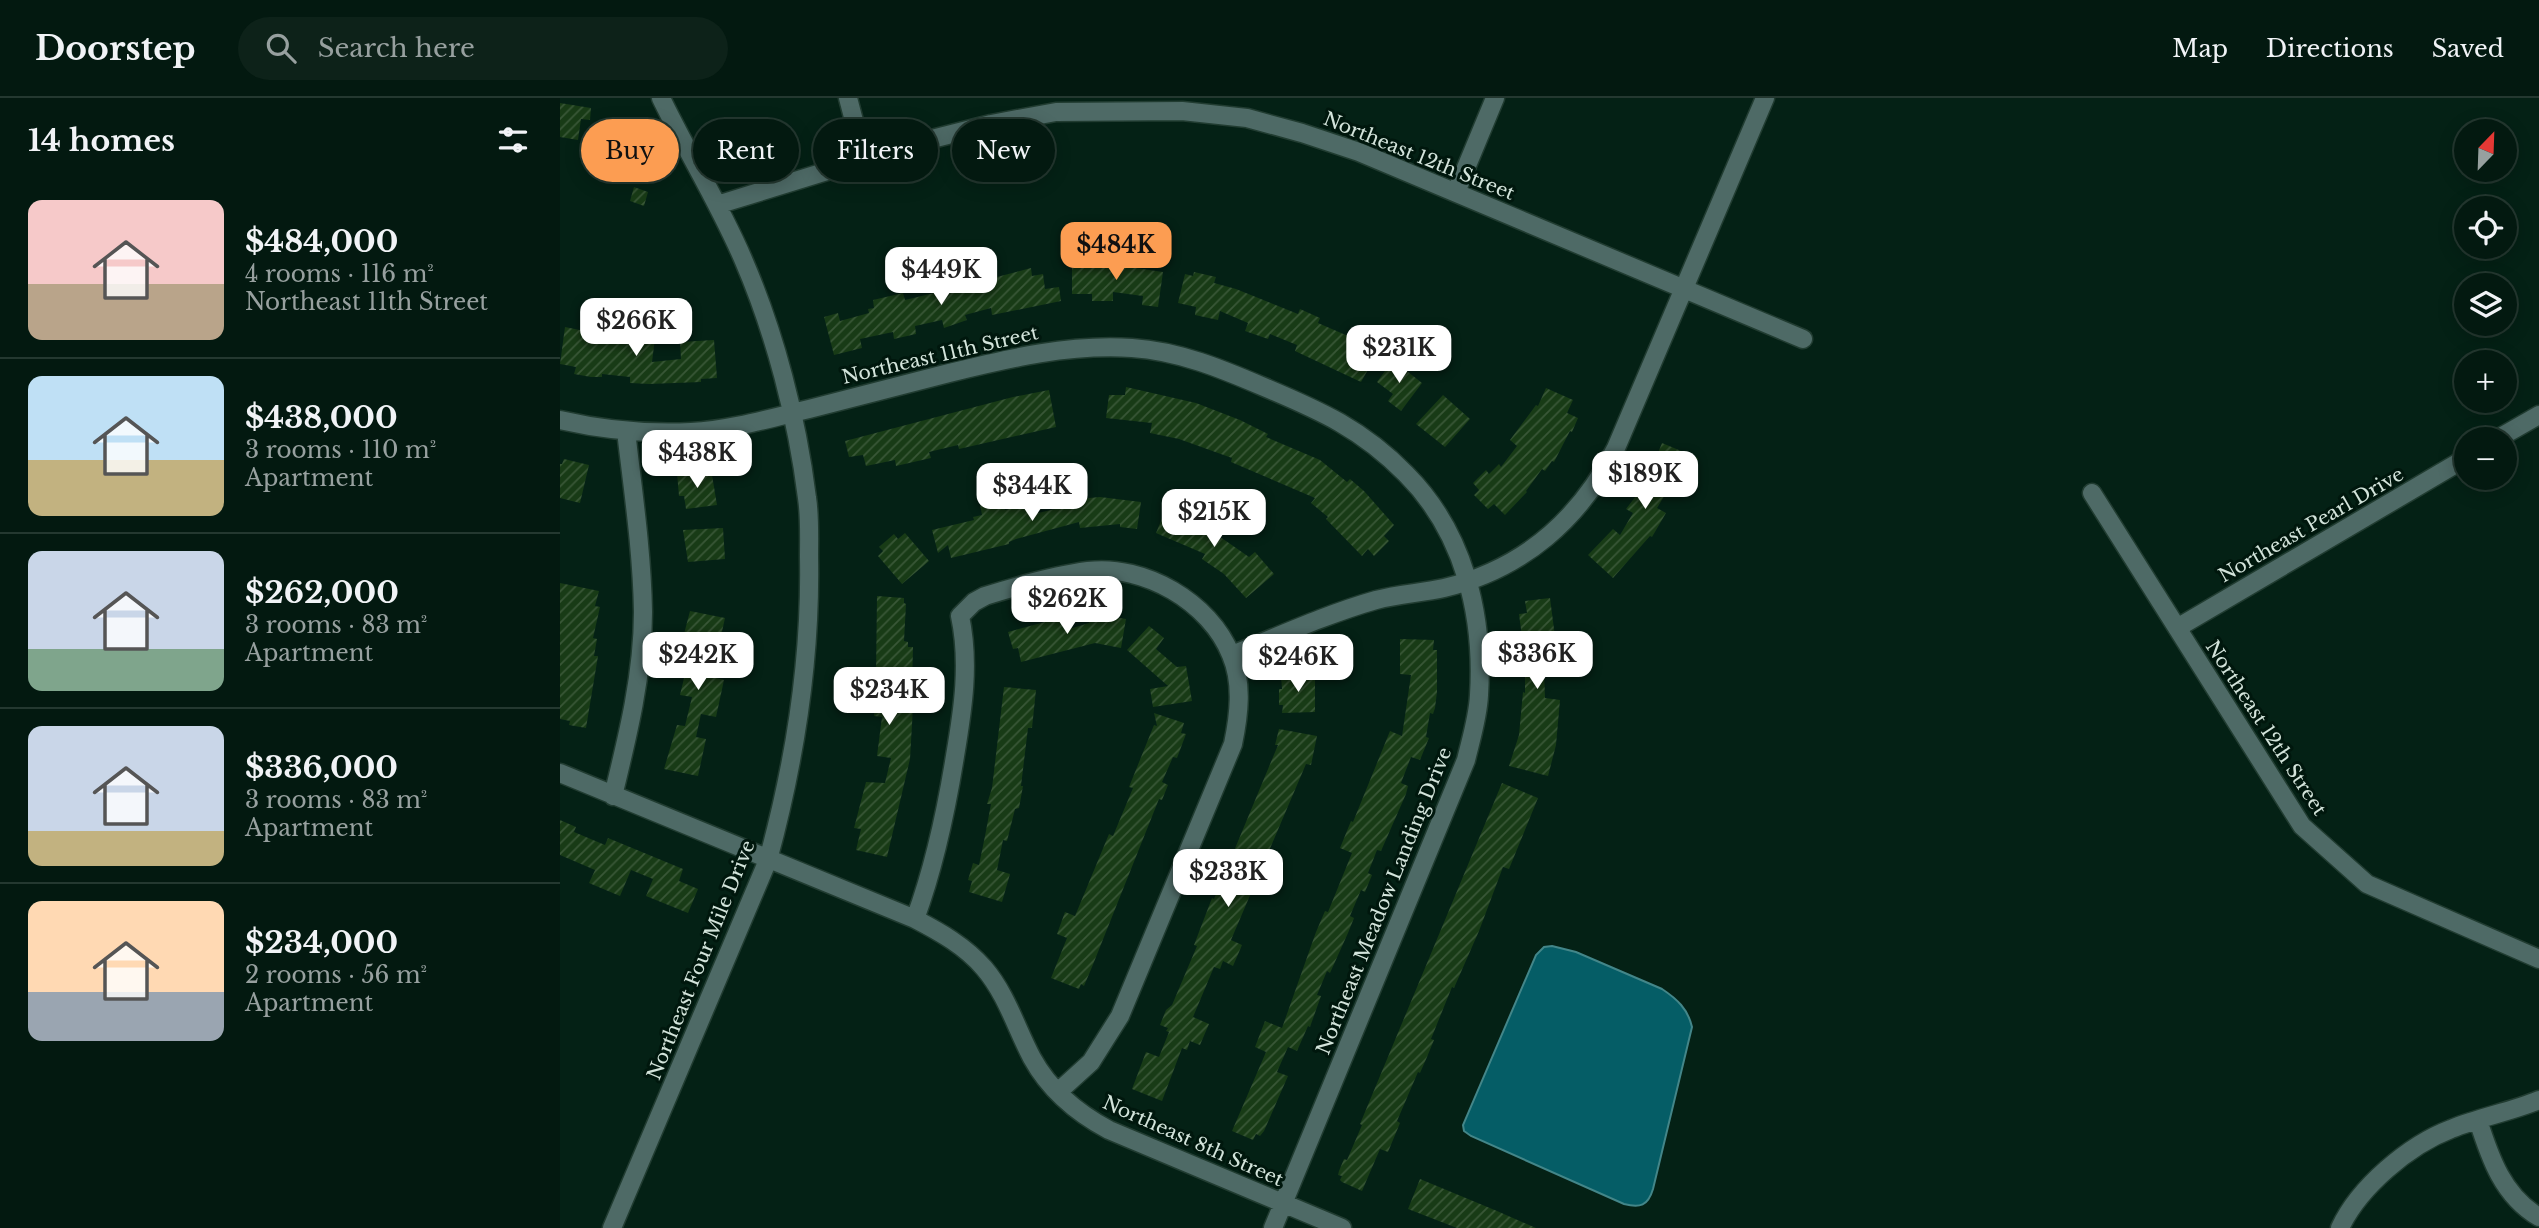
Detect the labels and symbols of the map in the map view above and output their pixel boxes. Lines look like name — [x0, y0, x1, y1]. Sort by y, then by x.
street label: Northeast 12th Street — [1320, 107, 1519, 205]
north arrow — [2454, 119, 2516, 182]
pin: $484K — [1067, 222, 1165, 282]
pin: $449K — [892, 248, 990, 307]
pin: $266K — [587, 299, 685, 358]
street label: Northeast 11th Street — [840, 321, 1041, 389]
pin: $231K — [1350, 326, 1448, 385]
pin: $438K — [648, 430, 746, 490]
pin: $189K — [1596, 452, 1694, 511]
street label: Northeast Pearl Drive — [2214, 463, 2408, 587]
pin: $344K — [983, 464, 1081, 523]
pin: $215K — [1165, 490, 1263, 549]
pin: $262K — [1018, 576, 1116, 636]
pin: $242K — [649, 632, 747, 692]
pin: $336K — [1488, 632, 1586, 691]
pin: $246K — [1249, 634, 1347, 694]
street label: Northeast 12th Street — [2201, 636, 2332, 820]
pin: $234K — [840, 668, 938, 727]
street label: Northeast Meadow Landing Drive — [1312, 744, 1456, 1058]
street label: Northeast Four Mile Drive — [642, 837, 760, 1083]
pin: $233K — [1179, 850, 1277, 909]
street label: Northeast 8th Street — [1099, 1091, 1288, 1192]

